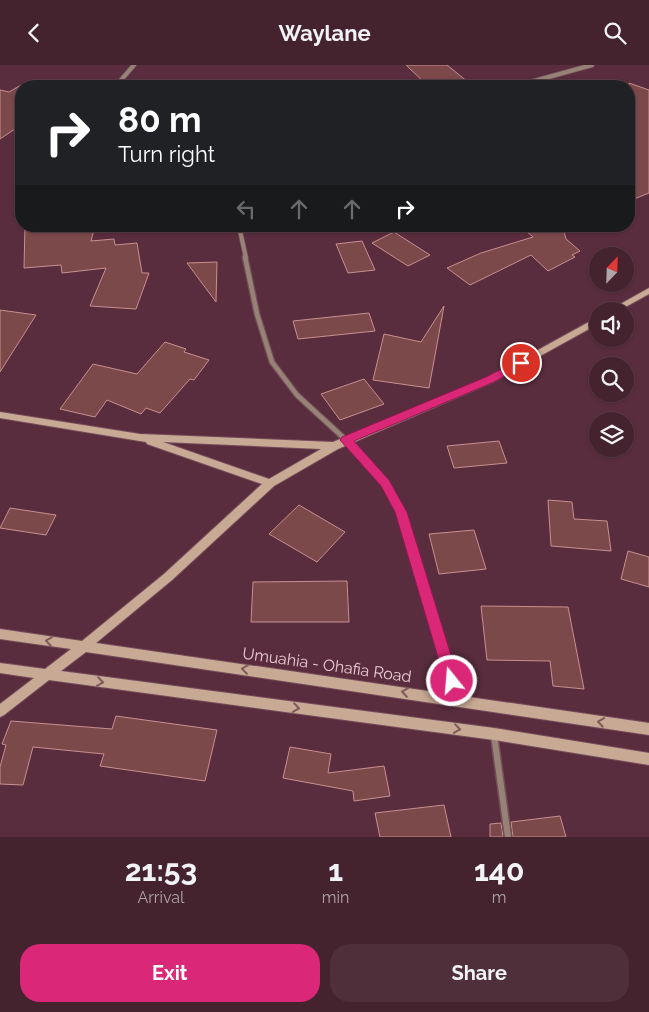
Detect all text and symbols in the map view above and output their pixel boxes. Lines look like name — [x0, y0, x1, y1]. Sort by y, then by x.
icon: back — [20, 19, 48, 47]
icon: search — [601, 19, 629, 47]
text: Waylane — [278, 20, 371, 46]
text: 80 m — [118, 99, 202, 140]
icon: right — [35, 100, 100, 165]
text: Turn right — [118, 141, 215, 167]
icon: left — [232, 195, 260, 223]
icon: ahead — [285, 195, 313, 223]
icon: ahead — [338, 195, 366, 223]
icon: right — [391, 195, 419, 223]
north arrow — [589, 247, 634, 293]
map controls — [589, 247, 634, 457]
button: sound — [589, 302, 634, 347]
pin — [500, 342, 542, 384]
icon: arrive — [507, 349, 535, 377]
button: search — [589, 357, 634, 402]
button: layers — [589, 412, 634, 457]
one-way arrow — [45, 636, 53, 647]
street label: Umuahia - Ohafia Road — [241, 644, 413, 686]
position arrow — [425, 654, 477, 706]
one-way arrow — [240, 664, 248, 675]
one-way arrow — [97, 676, 105, 687]
one-way arrow — [401, 688, 410, 698]
one-way arrow — [292, 702, 300, 713]
one-way arrow — [596, 717, 605, 727]
one-way arrow — [453, 723, 461, 734]
text: 21:53 — [125, 853, 197, 888]
text: 1 — [328, 853, 343, 888]
text: 140 — [474, 853, 524, 888]
text: Arrival — [137, 888, 184, 907]
text: min — [322, 888, 349, 907]
text: m — [492, 888, 507, 907]
button: Exit — [20, 944, 320, 1002]
button: Share — [330, 944, 629, 1002]

